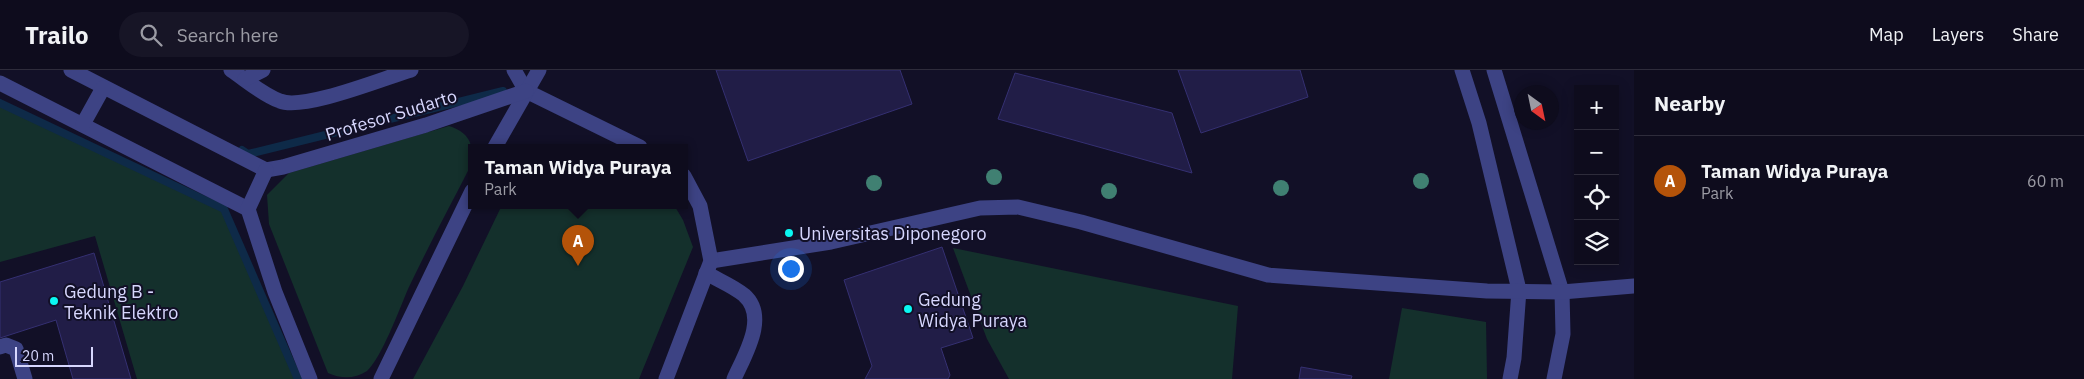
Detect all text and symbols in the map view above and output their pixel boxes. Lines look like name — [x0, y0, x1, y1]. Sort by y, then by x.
search box — [119, 12, 469, 57]
text: Trailo — [25, 19, 89, 51]
icon: search — [137, 21, 165, 49]
text: Search here — [177, 23, 278, 47]
text: Map — [1869, 23, 1904, 46]
text: Layers — [1932, 23, 1984, 46]
text: Share — [2012, 23, 2059, 46]
street label: Profesor Sudarto — [322, 84, 460, 146]
north arrow — [1514, 85, 1559, 130]
map controls — [1574, 85, 1619, 265]
button: + — [1574, 85, 1619, 130]
text: Nearby — [1654, 89, 1725, 117]
button: − — [1574, 130, 1619, 175]
popup — [468, 144, 688, 209]
text: Taman Widya Puraya — [484, 155, 672, 179]
text: Taman Widya Puraya — [1701, 159, 1888, 183]
text: A — [1665, 171, 1675, 191]
text: 60 m — [2027, 171, 2064, 191]
button: locate — [1574, 175, 1619, 220]
text: Park — [484, 179, 517, 199]
text: Park — [1701, 183, 1733, 203]
button: layers — [1574, 220, 1619, 265]
place label: Universitas Diponegoro — [799, 222, 987, 245]
pin: A — [562, 225, 594, 266]
marker: Universitas Diponegoro — [783, 227, 795, 239]
your location — [778, 256, 804, 282]
place label: Gedung B - Teknik Elektro — [64, 280, 178, 324]
place label: Gedung Widya Puraya — [918, 288, 1027, 332]
marker: Gedung B - Teknik Elektro — [48, 295, 60, 307]
marker: Gedung Widya Puraya — [902, 303, 914, 315]
scale bar — [15, 344, 92, 367]
text: 20 m — [22, 347, 54, 365]

